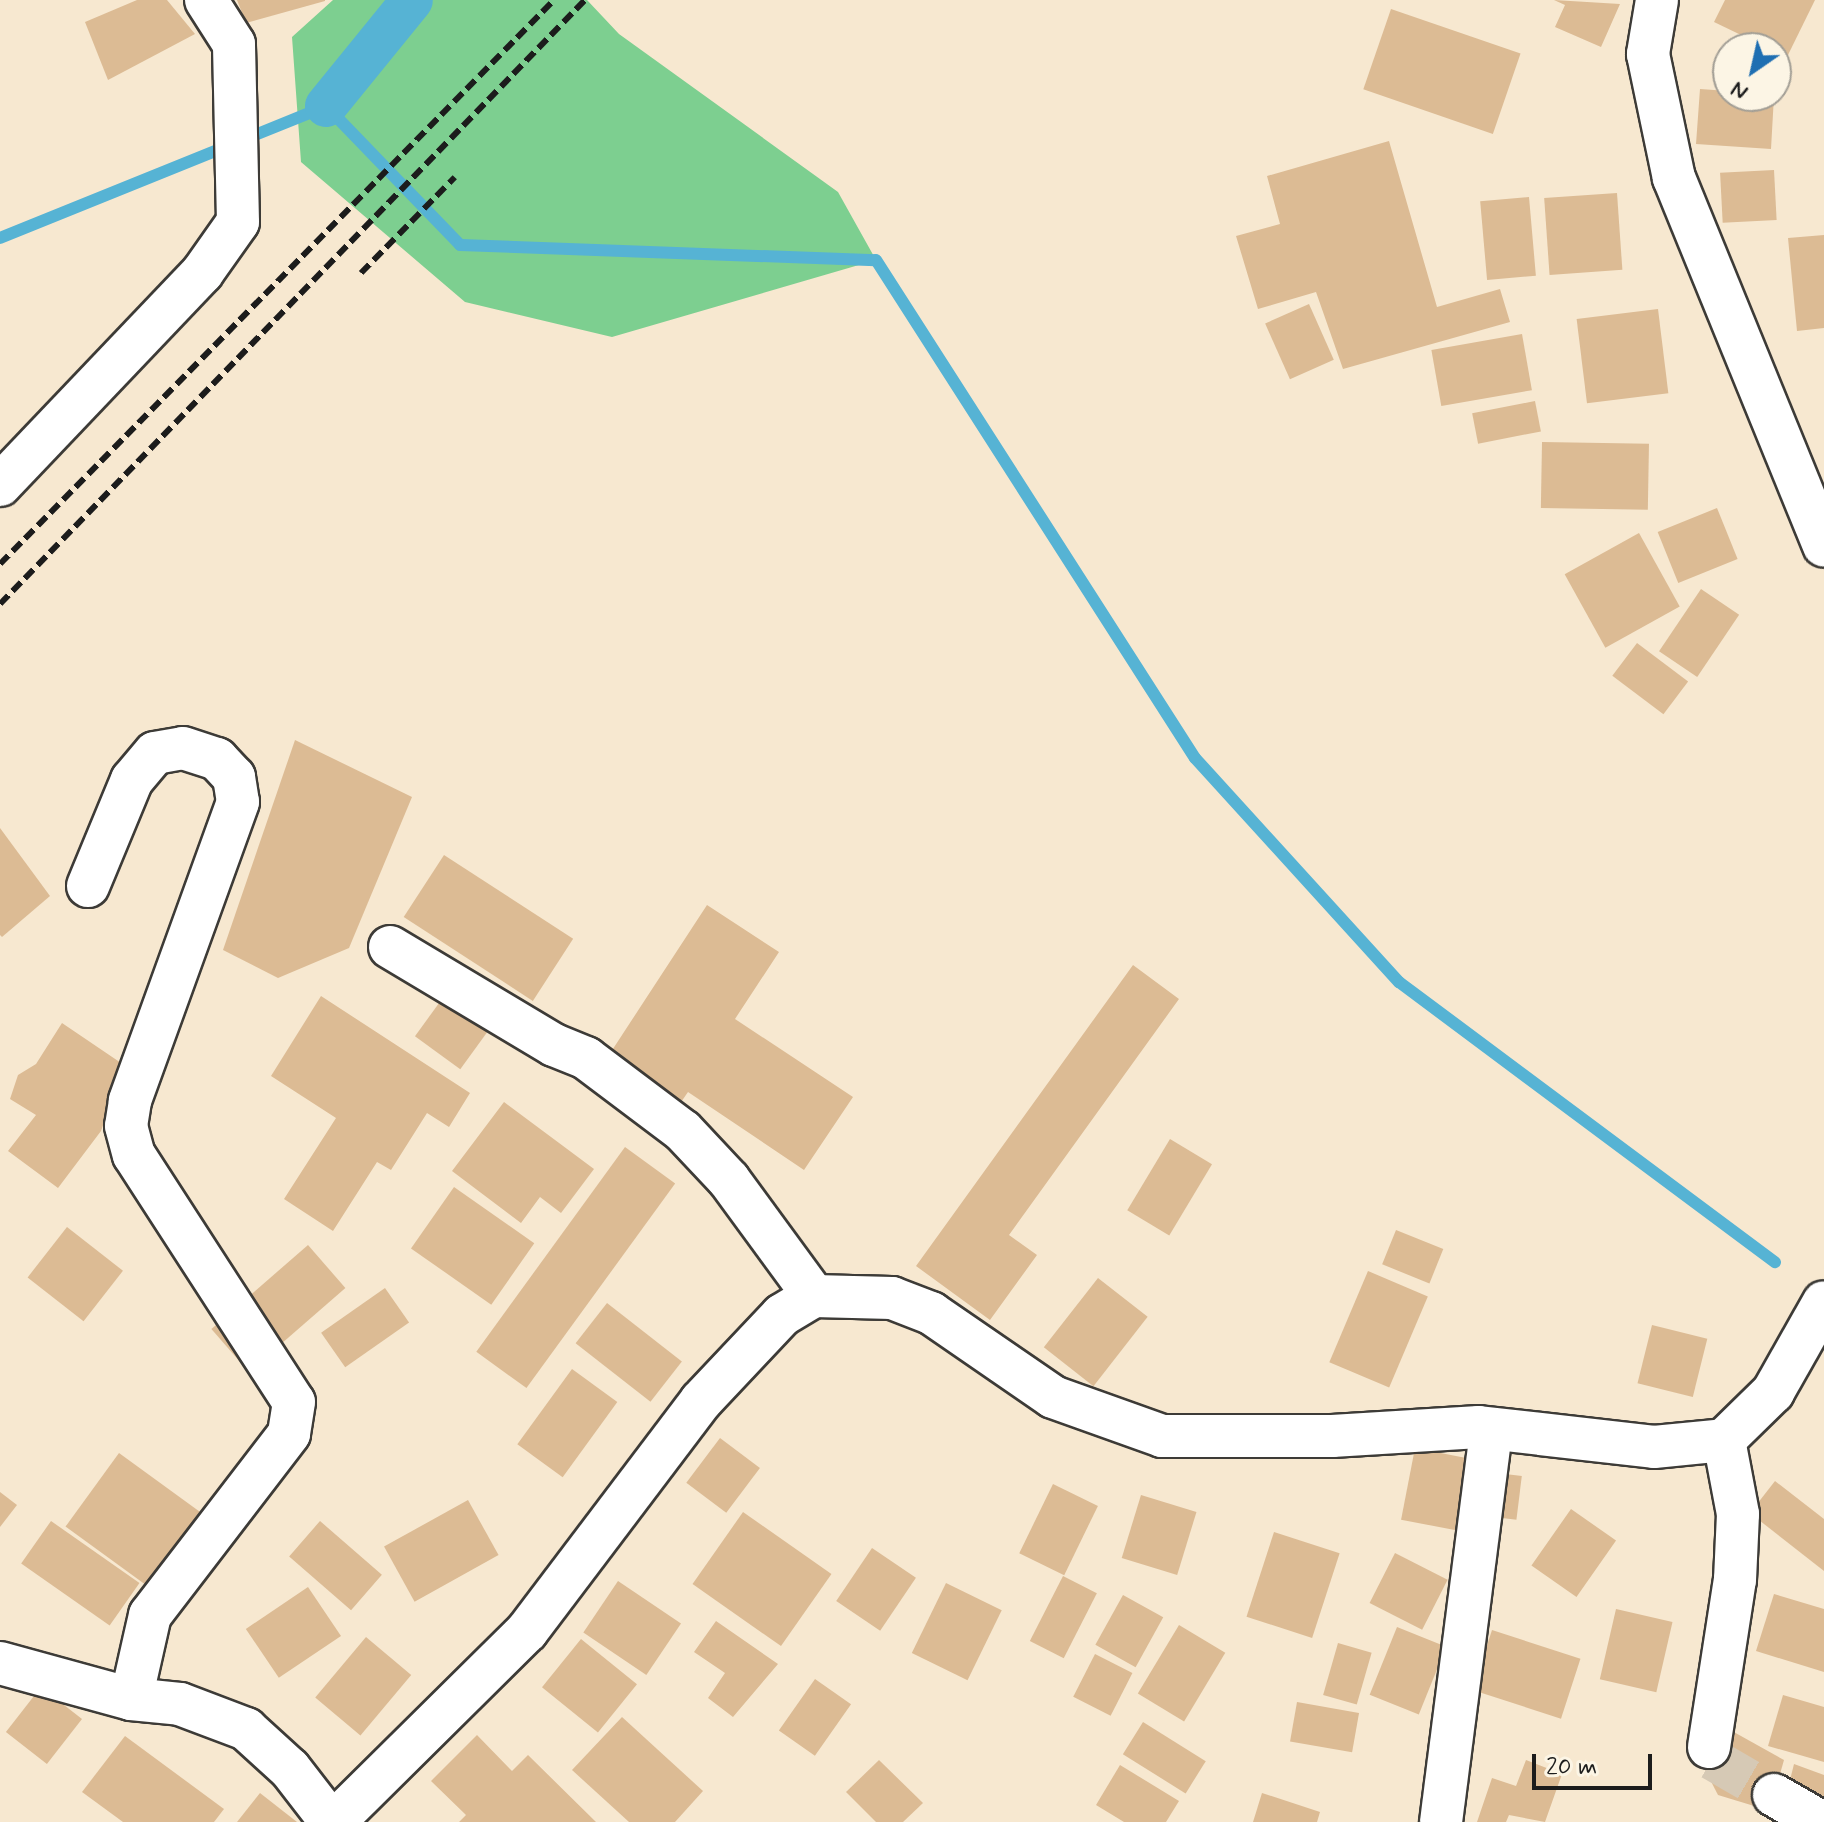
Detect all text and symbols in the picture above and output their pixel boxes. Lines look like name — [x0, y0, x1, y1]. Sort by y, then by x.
north arrow — [1712, 32, 1792, 112]
text: N — [1726, 75, 1754, 106]
scale bar — [1536, 1738, 1656, 1788]
text: 20 m — [1546, 1752, 1597, 1783]

